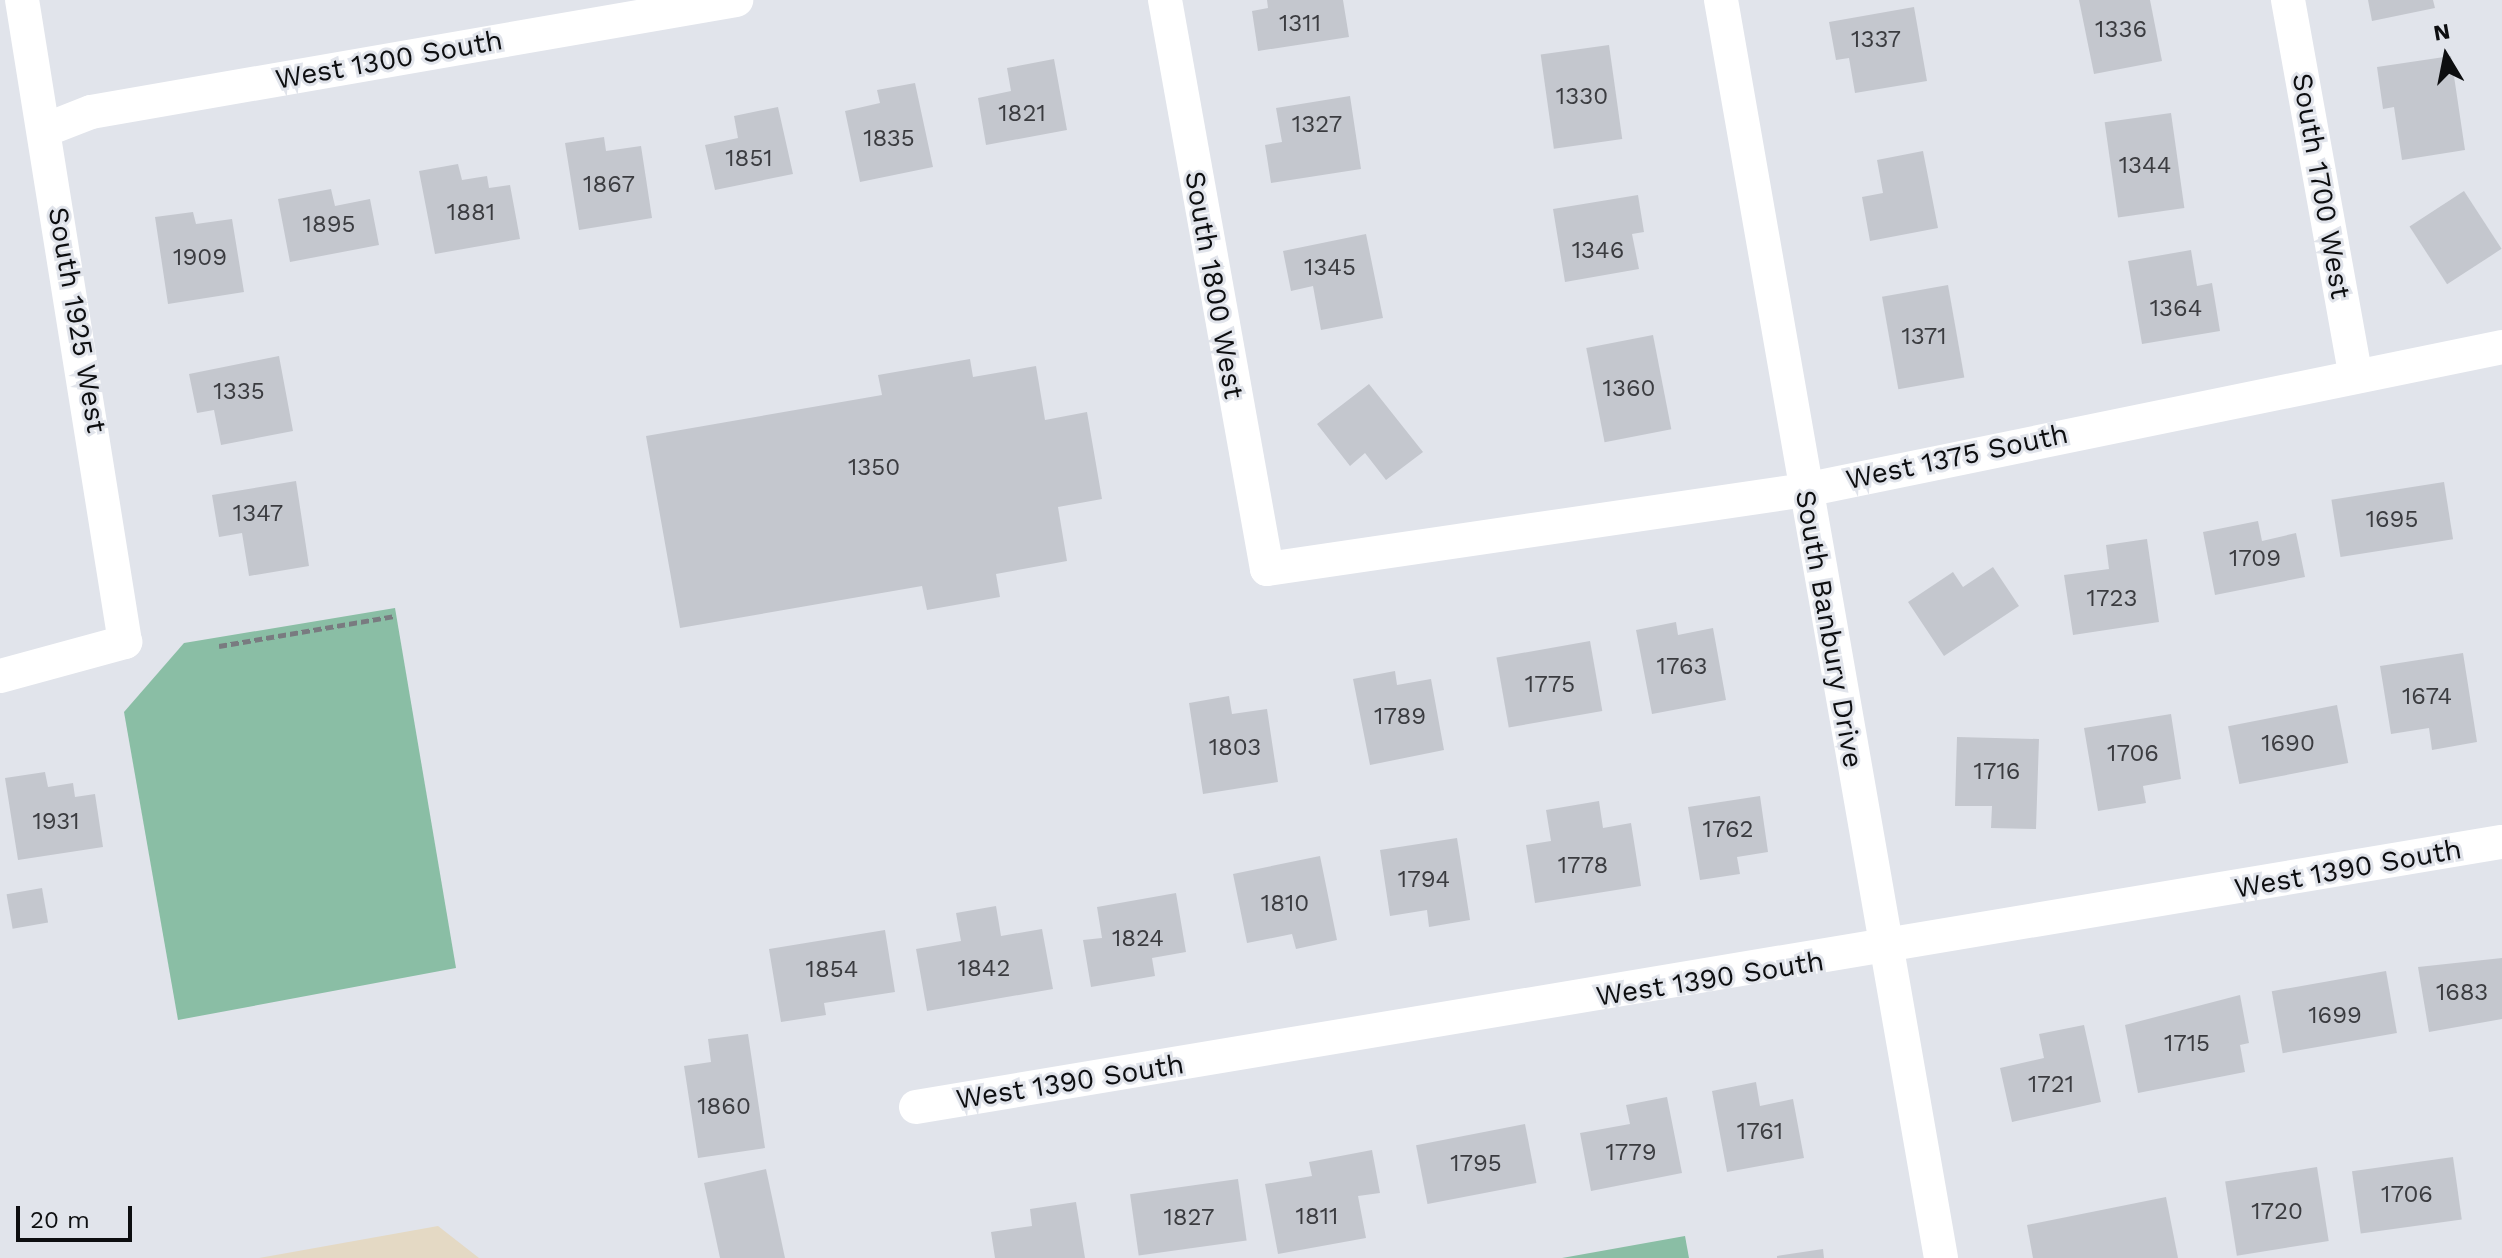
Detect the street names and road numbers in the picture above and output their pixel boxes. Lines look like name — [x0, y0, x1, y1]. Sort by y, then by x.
street label: West 1300 South — [272, 23, 506, 97]
street label: South 1700 West — [2285, 70, 2357, 302]
street label: South 1800 West — [1177, 168, 1251, 402]
street label: South 1925 West — [41, 204, 113, 436]
street label: West 1375 South — [1843, 417, 2071, 497]
street label: South Banbury Drive — [1788, 487, 1870, 771]
street label: West 1390 South — [2231, 832, 2465, 906]
street label: West 1390 South — [1593, 944, 1827, 1014]
street label: West 1390 South — [953, 1047, 1187, 1117]

